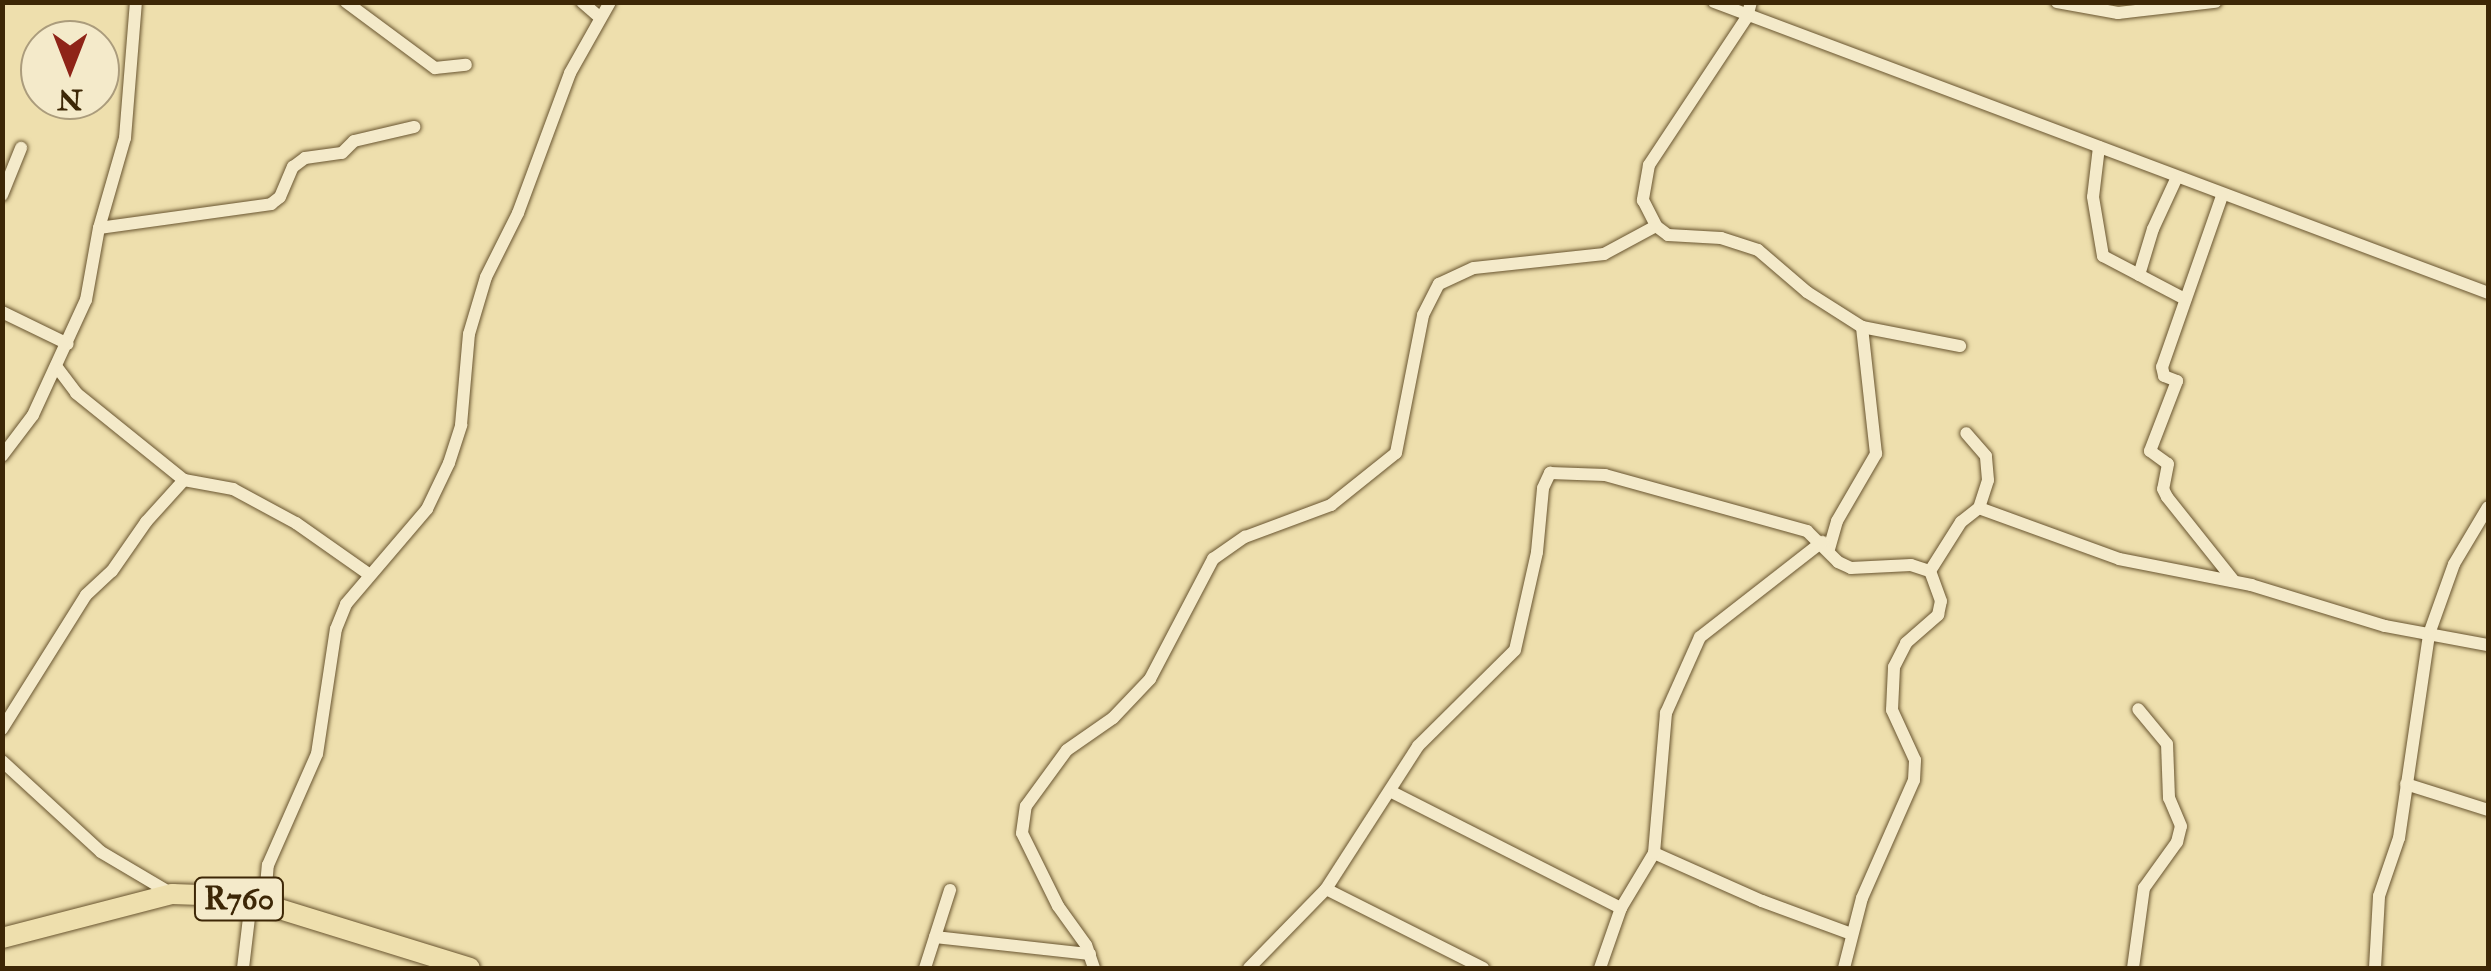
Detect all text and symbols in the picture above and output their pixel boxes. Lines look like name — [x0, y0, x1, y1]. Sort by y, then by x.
north arrow — [20, 20, 120, 120]
text: N — [57, 81, 83, 116]
road number: R760 — [192, 872, 286, 926]

